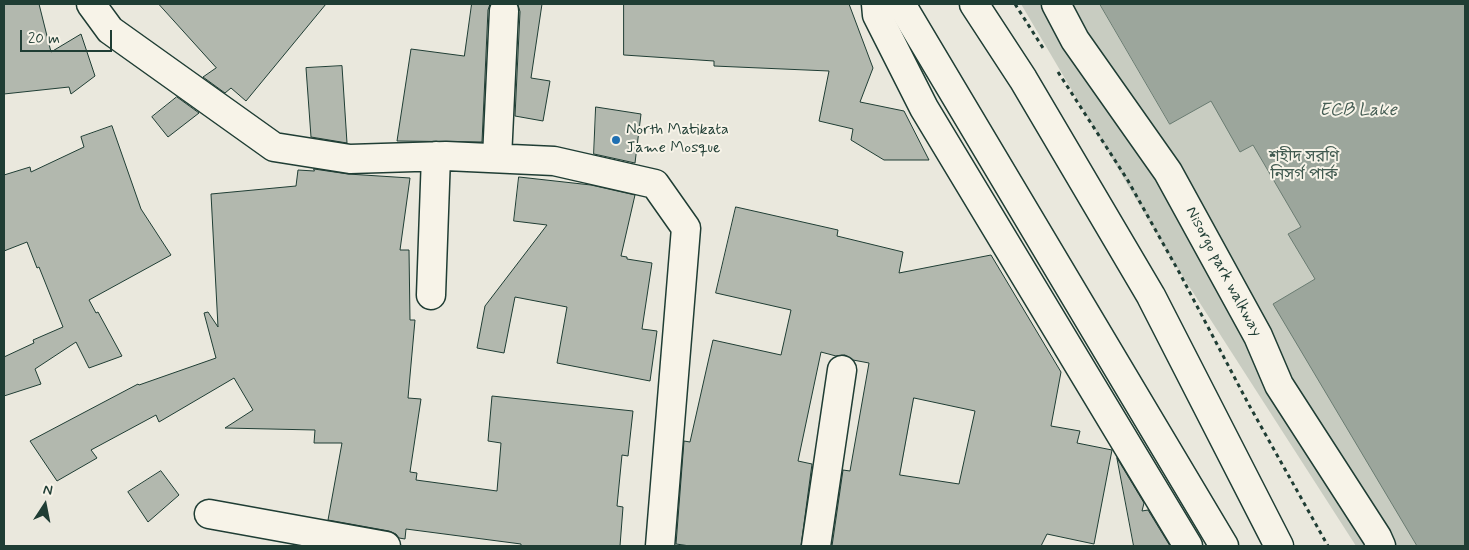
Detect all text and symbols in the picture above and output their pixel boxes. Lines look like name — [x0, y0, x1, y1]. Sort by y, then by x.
scale bar — [22, 20, 115, 52]
text: 20 m — [28, 29, 60, 49]
water label: ECB Lake — [1319, 100, 1397, 122]
place label: North Matikata Jame Mosque — [626, 121, 729, 159]
marker: North Matikata Jame Mosque — [610, 134, 622, 146]
park label: শহীদ সরণি নিসর্গ পার্ক — [1269, 148, 1339, 186]
street label: Nisorgo park walkway — [1181, 204, 1265, 340]
north arrow — [20, 480, 70, 530]
text: N — [42, 481, 54, 500]

